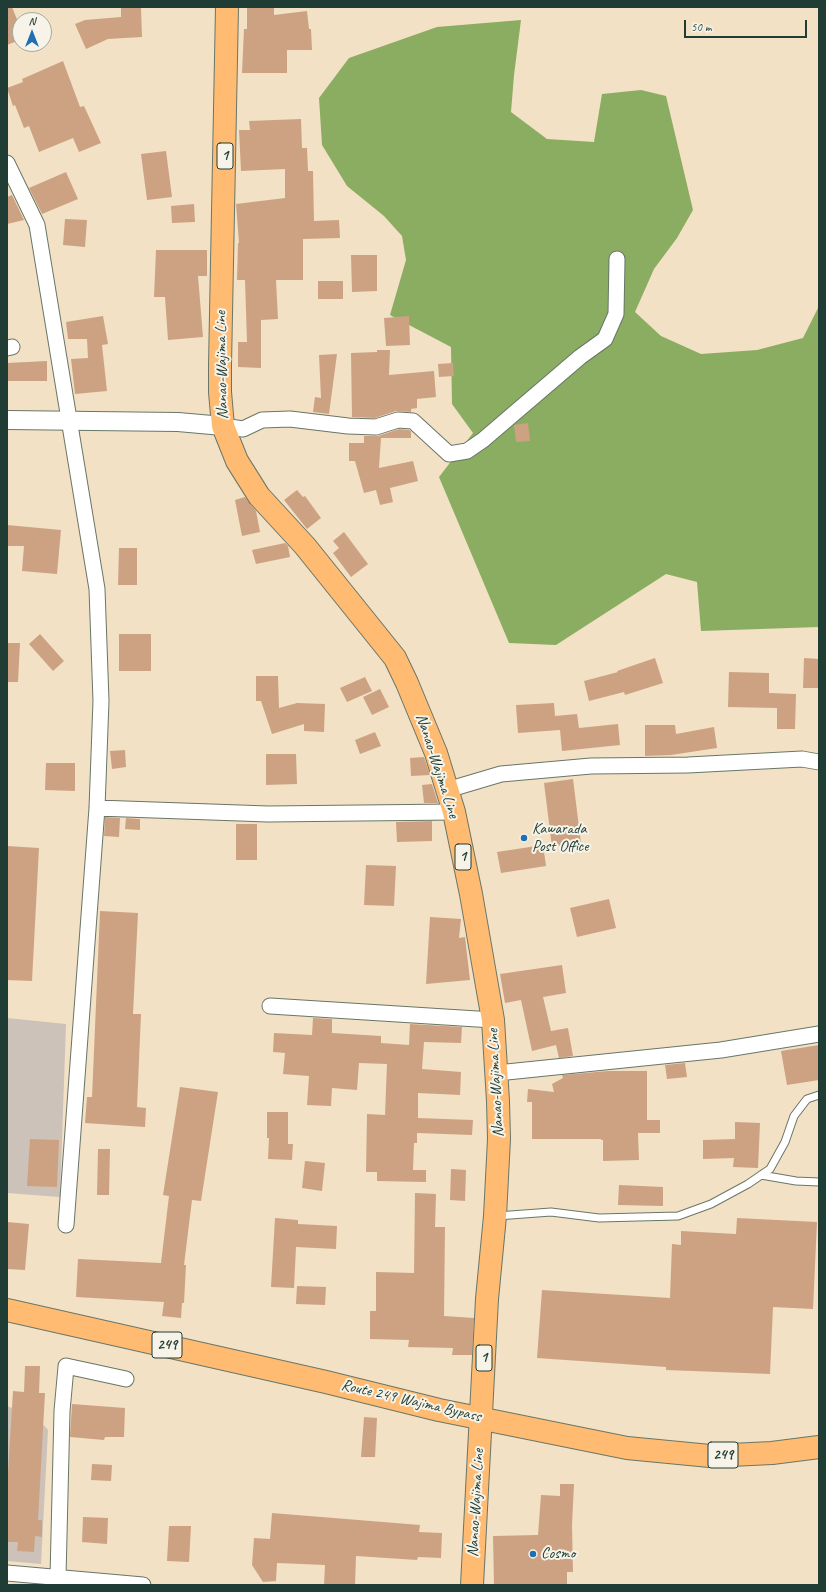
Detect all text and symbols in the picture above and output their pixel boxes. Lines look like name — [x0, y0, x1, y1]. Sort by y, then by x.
north arrow — [12, 12, 52, 52]
scale bar — [686, 12, 809, 38]
text: N — [29, 14, 35, 28]
text: 50 m — [691, 19, 711, 35]
road number: 1 — [217, 143, 233, 169]
street label: Nanao-Wajima Line — [211, 311, 233, 419]
street label: Nanao-Wajima Line — [411, 711, 463, 821]
place label: Kawarada Post Office — [532, 819, 588, 857]
marker: Kawarada Post Office — [519, 833, 529, 843]
road number: 1 — [455, 844, 471, 870]
street label: Nanao-Wajima Line — [484, 1028, 508, 1138]
road number: 249 — [152, 1332, 182, 1358]
road number: 1 — [476, 1345, 492, 1371]
street label: Route 249 Wajima Bypass — [339, 1376, 483, 1426]
road number: 249 — [708, 1442, 738, 1468]
street label: Nanao-Wajima Line — [464, 1448, 488, 1558]
place label: Cosmo — [541, 1544, 575, 1564]
marker: Cosmo — [528, 1549, 538, 1559]

